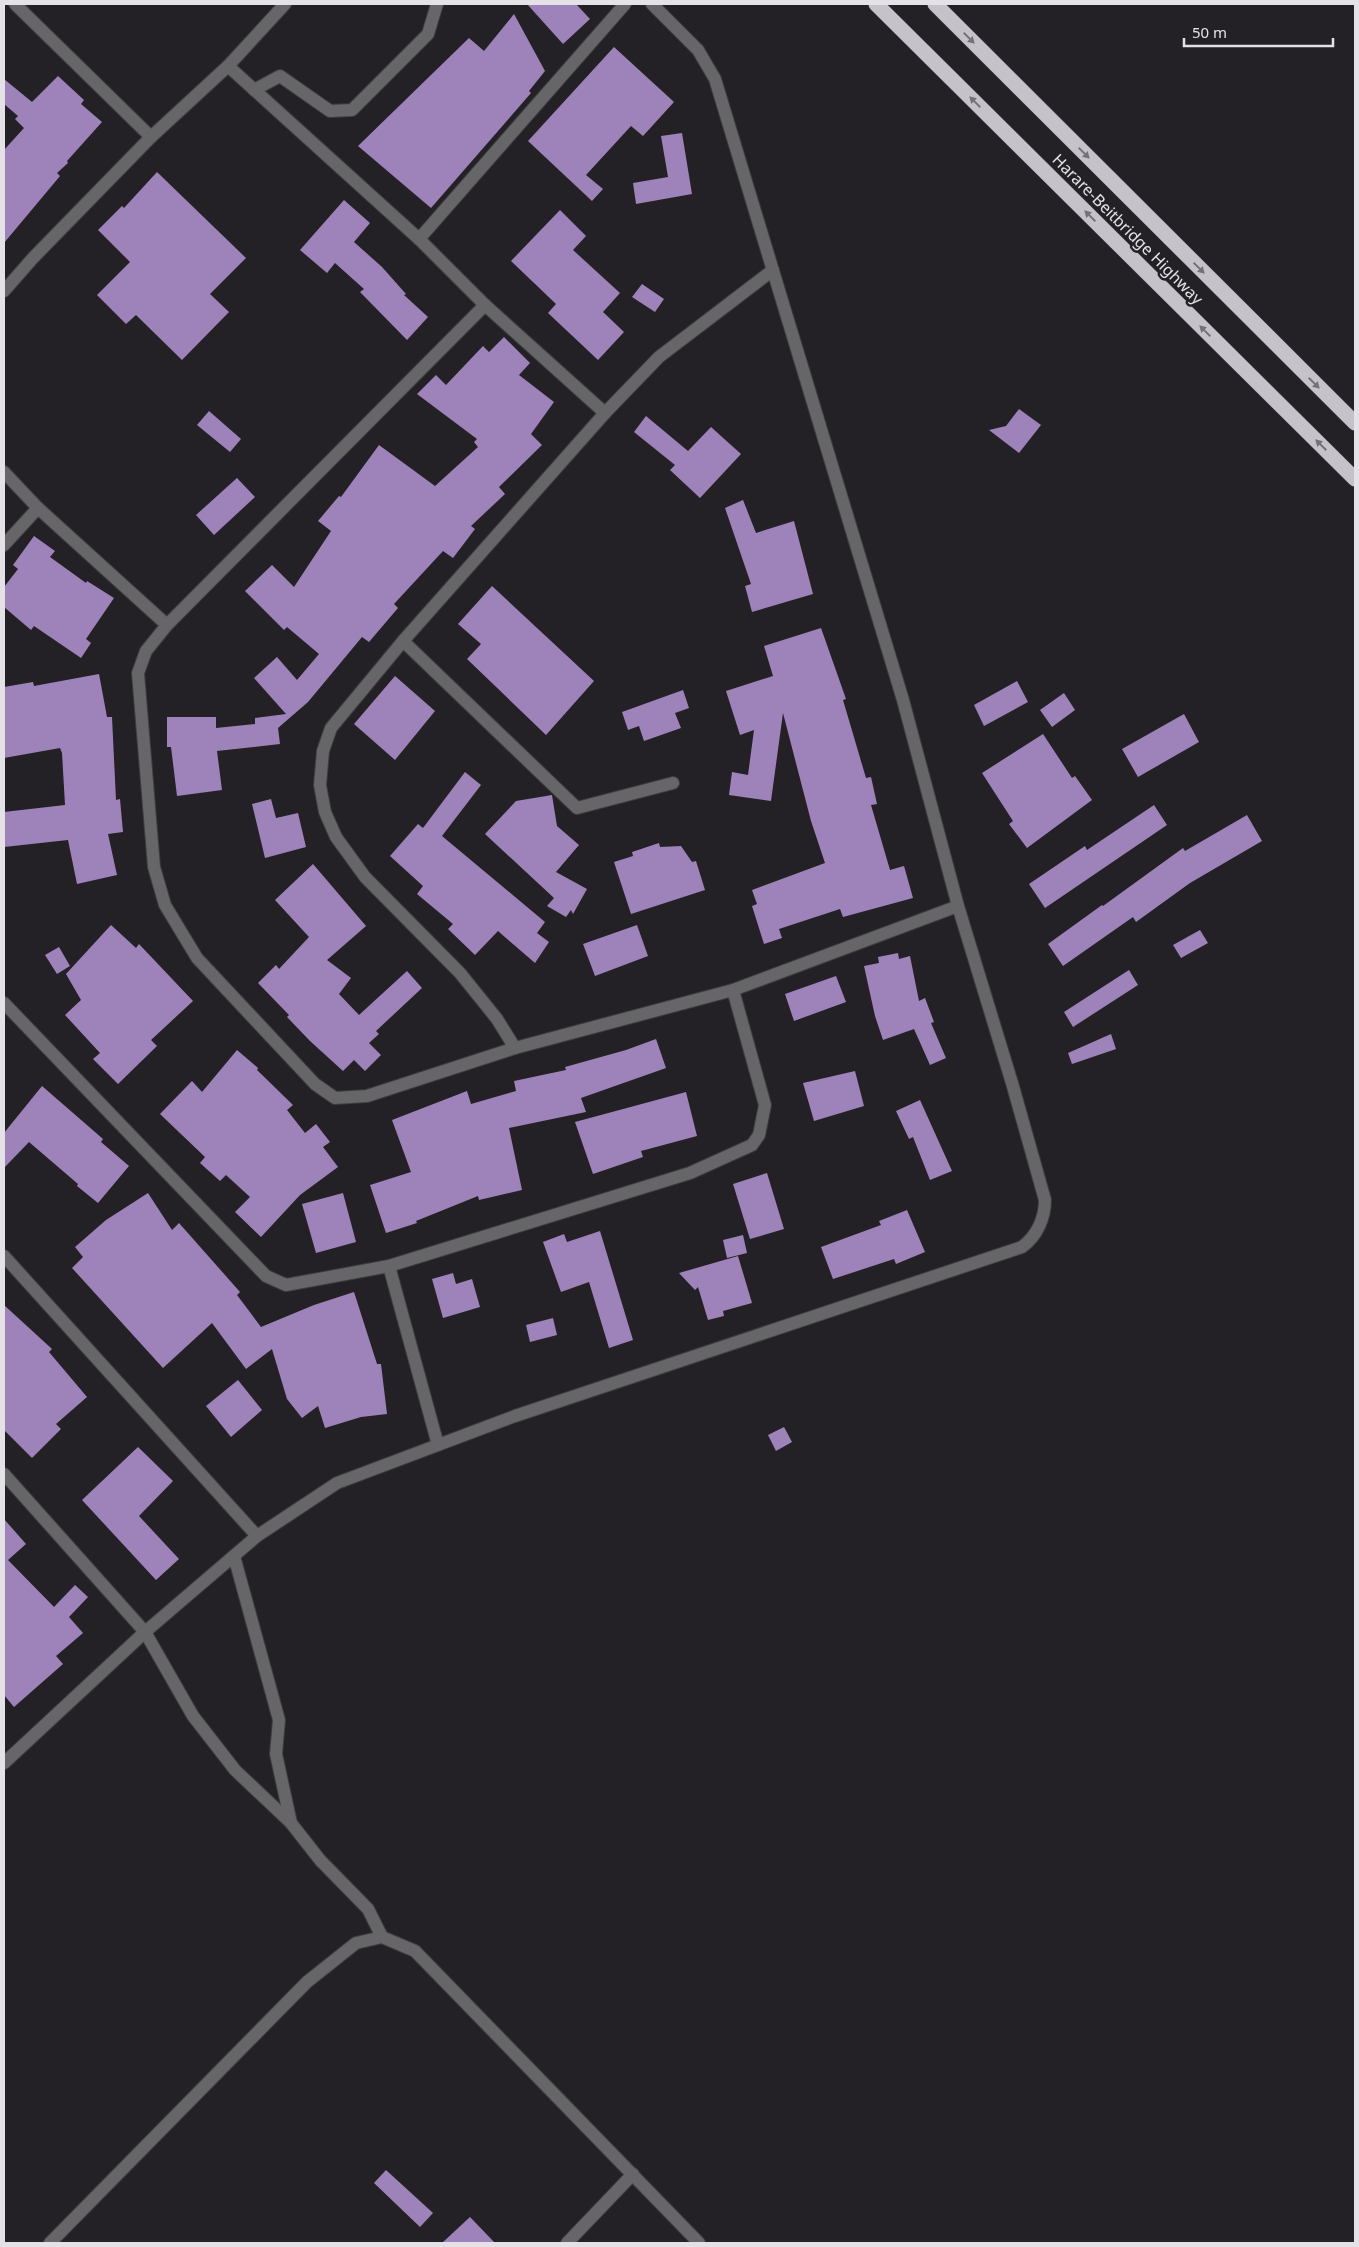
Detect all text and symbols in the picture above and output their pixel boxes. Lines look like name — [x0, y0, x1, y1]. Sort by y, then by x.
scale bar — [1184, 15, 1333, 47]
text: 50 m — [1192, 22, 1227, 42]
one-way arrow — [963, 32, 975, 44]
one-way arrow — [969, 96, 981, 108]
one-way arrow — [1078, 147, 1090, 159]
street label: Harare-Beitbridge Highway — [1048, 149, 1209, 310]
one-way arrow — [1084, 210, 1096, 222]
one-way arrow — [1193, 262, 1205, 274]
one-way arrow — [1200, 325, 1212, 337]
one-way arrow — [1308, 376, 1320, 388]
one-way arrow — [1315, 439, 1327, 451]

